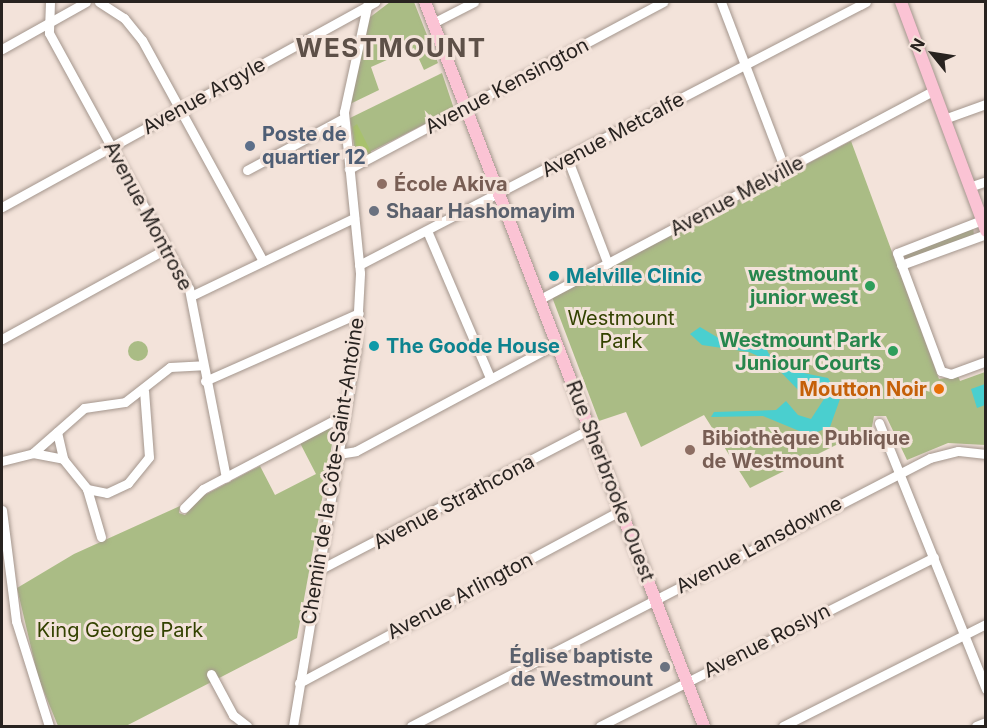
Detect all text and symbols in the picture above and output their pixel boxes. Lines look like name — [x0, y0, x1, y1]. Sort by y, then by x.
north arrow — [903, 24, 963, 84]
district label: WESTMOUNT — [295, 32, 487, 64]
street label: Avenue Kensington — [421, 33, 593, 139]
text: N — [906, 35, 929, 55]
street label: Avenue Argyle — [138, 52, 270, 140]
street label: Avenue Metcalfe — [538, 87, 688, 183]
place label: Poste de quartier 12 — [262, 122, 366, 169]
street label: Avenue Montrose — [99, 137, 197, 295]
marker: Poste de quartier 12 — [243, 139, 257, 153]
street label: Avenue Melville — [666, 151, 808, 241]
place label: École Akiva — [394, 172, 508, 196]
marker: École Akiva — [375, 177, 389, 191]
place label: Shaar Hashomayim — [386, 199, 575, 223]
marker: Shaar Hashomayim — [367, 204, 381, 218]
place label: westmount junior west — [748, 262, 858, 309]
place label: Melville Clinic — [566, 264, 702, 288]
marker: Melville Clinic — [547, 269, 561, 283]
marker: westmount junior west — [863, 279, 877, 293]
park label: Westmount Park — [567, 307, 675, 354]
street label: Chemin de la Côte-Saint-Antoine — [297, 316, 369, 626]
place label: Westmount Park Juniour Courts — [719, 328, 881, 375]
place label: The Goode House — [386, 334, 560, 358]
marker: The Goode House — [367, 339, 381, 353]
marker: Westmount Park Juniour Courts — [886, 344, 900, 358]
street label: Rue Sherbrooke Ouest — [561, 377, 659, 585]
place label: Moutton Noir — [799, 377, 927, 401]
marker: Moutton Noir — [932, 382, 946, 396]
place label: Bibiothèque Publique de Westmount — [702, 426, 910, 473]
marker: Bibiothèque Publique de Westmount — [683, 443, 697, 457]
street label: Avenue Strathcona — [369, 449, 539, 555]
street label: Avenue Lansdowne — [672, 491, 846, 599]
street label: Avenue Arlington — [383, 548, 537, 644]
street label: Avenue Roslyn — [700, 599, 834, 683]
park label: King George Park — [37, 618, 203, 642]
place label: Église baptiste de Westmount — [510, 644, 653, 691]
marker: Église baptiste de Westmount — [658, 660, 672, 674]

